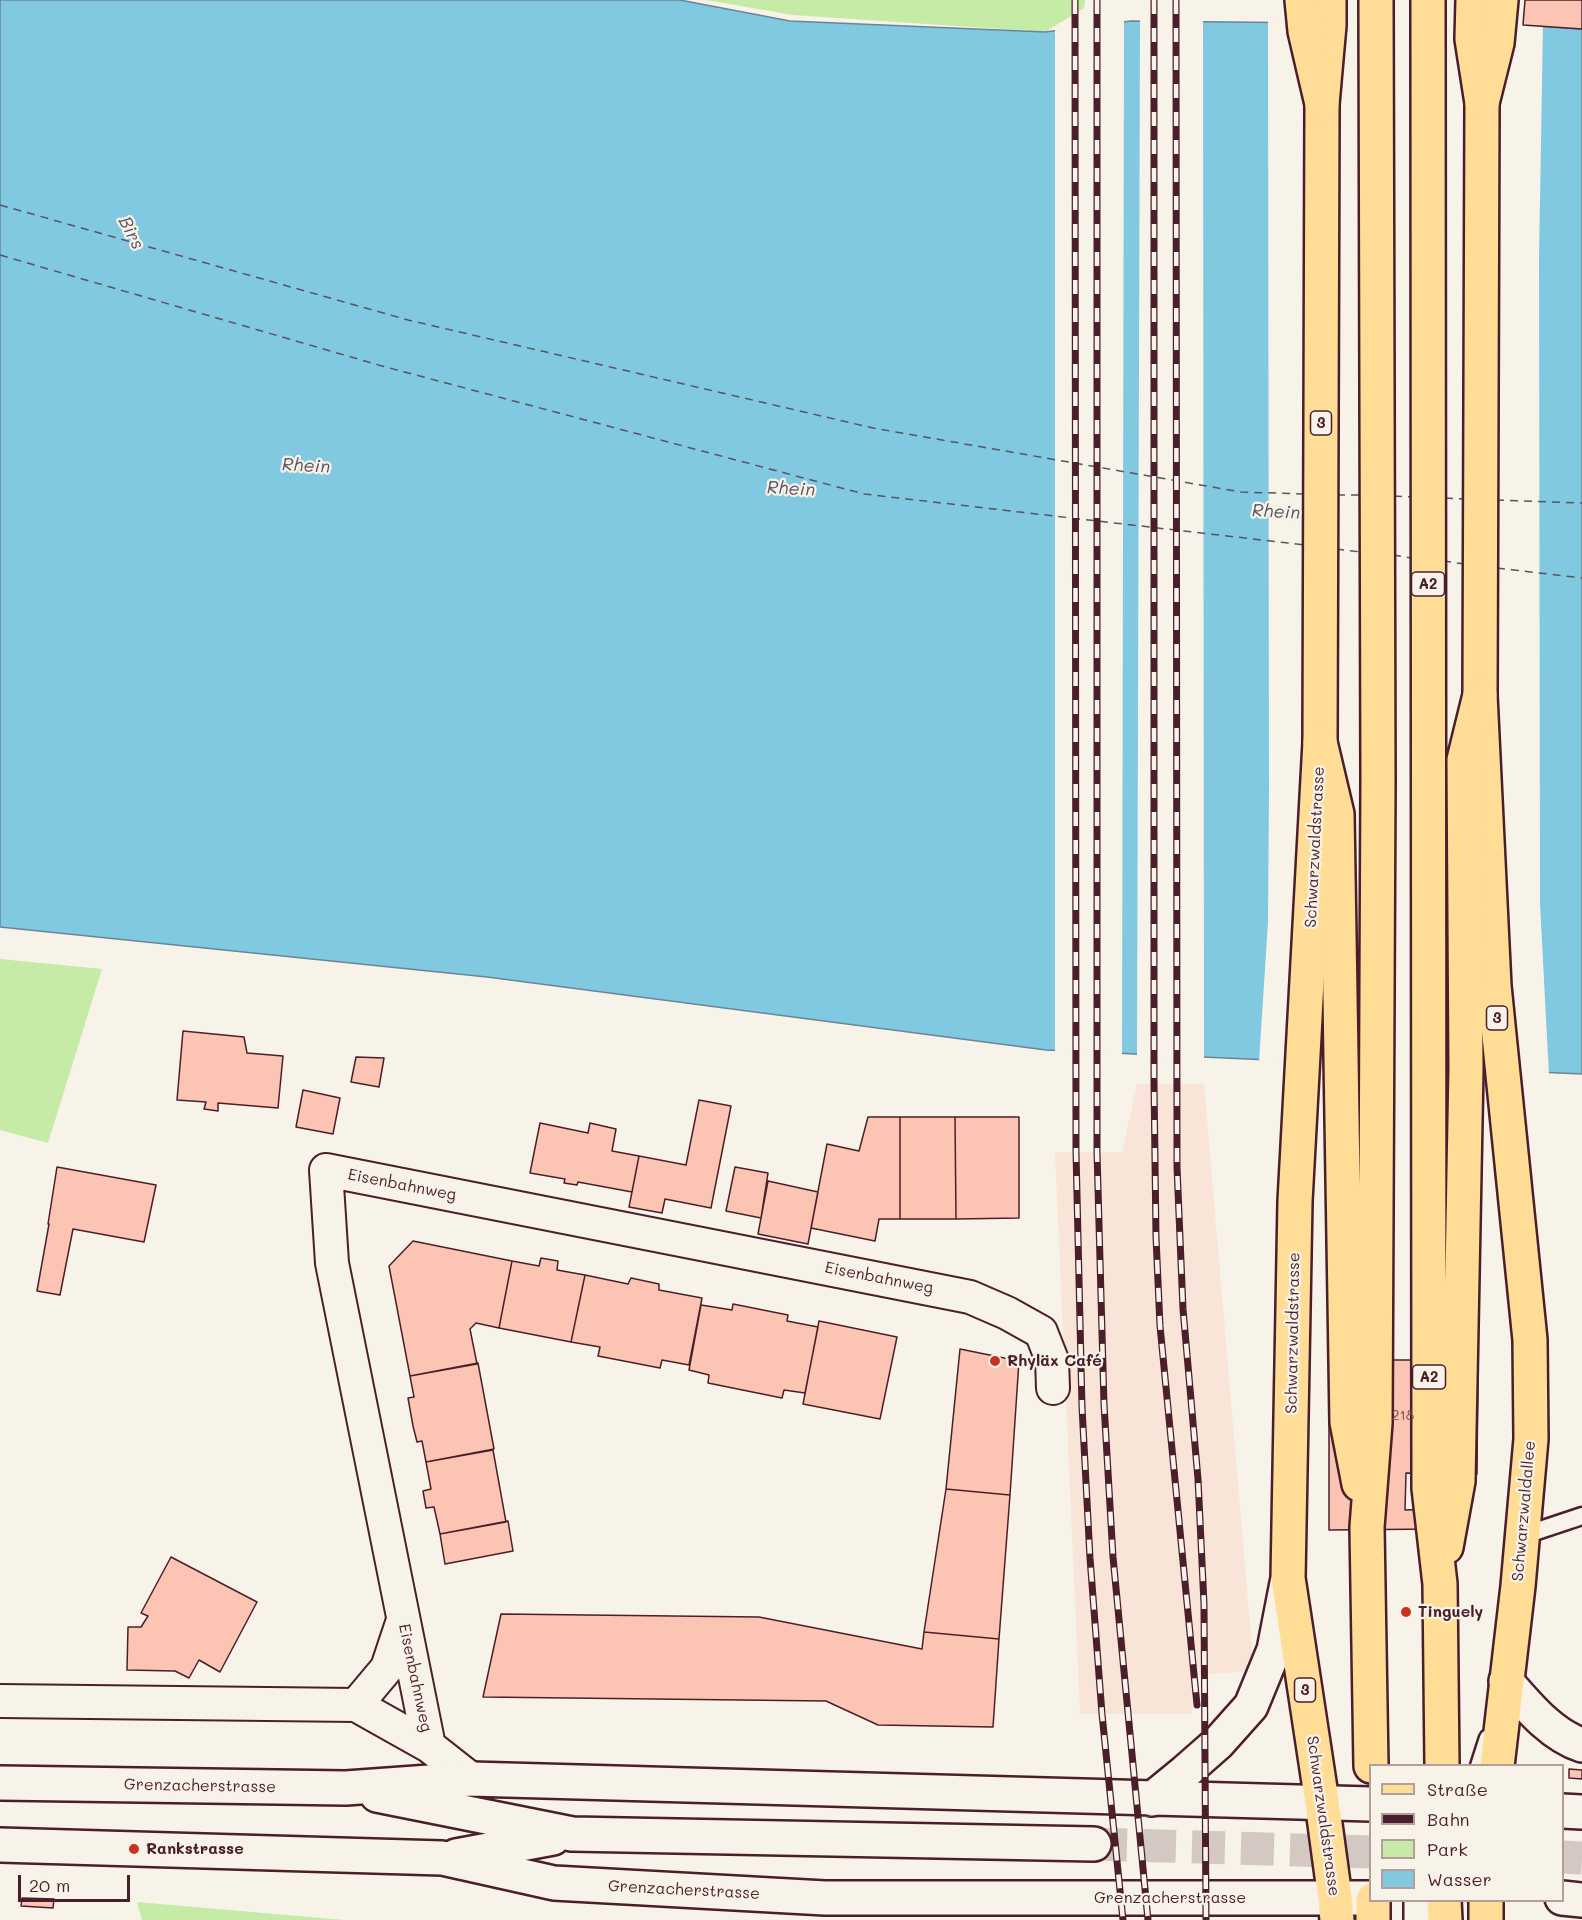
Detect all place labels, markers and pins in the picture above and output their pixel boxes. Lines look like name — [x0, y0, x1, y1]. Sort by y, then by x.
place label: Rhyläx Café — [1007, 1351, 1102, 1371]
marker: Rhyläx Café — [988, 1354, 1002, 1368]
place label: Tinguely — [1418, 1602, 1483, 1622]
marker: Tinguely — [1399, 1605, 1413, 1619]
place label: Rankstrasse — [146, 1839, 244, 1859]
marker: Rankstrasse — [127, 1842, 141, 1856]

